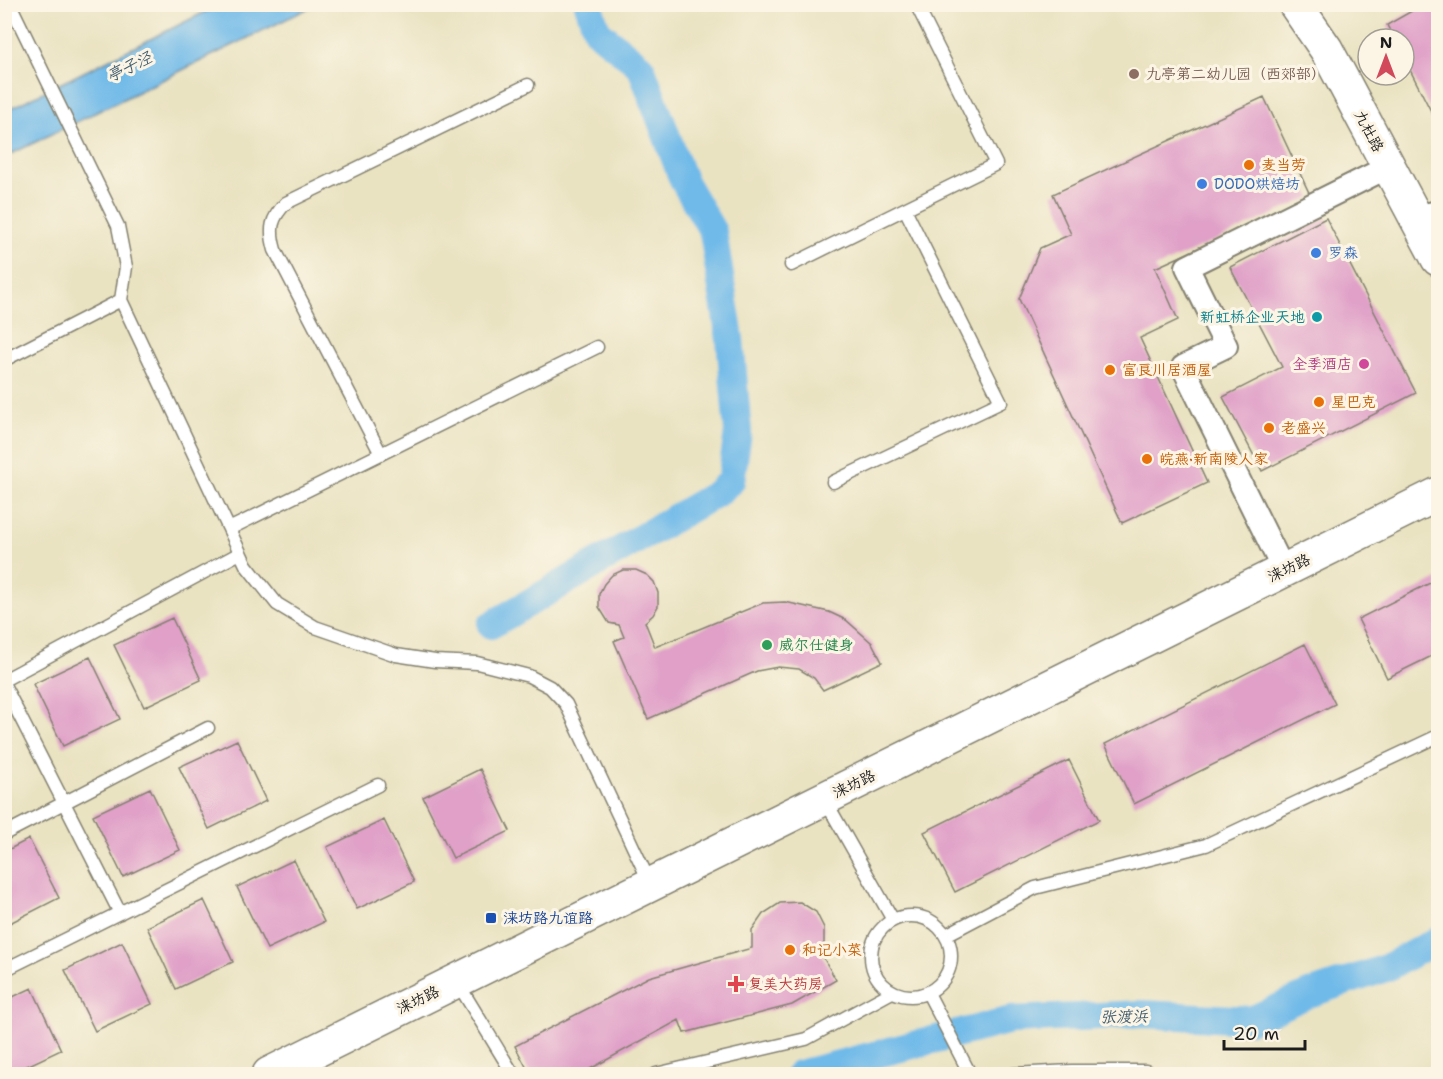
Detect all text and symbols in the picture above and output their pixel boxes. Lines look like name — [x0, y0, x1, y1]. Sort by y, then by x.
north arrow — [1356, 27, 1416, 87]
text: N — [1380, 32, 1392, 53]
water label: 亭子泾 — [103, 46, 156, 86]
place label: 九亭第二幼儿园（西郊部） — [1146, 64, 1326, 84]
marker: 九亭第二幼儿园（西郊部） — [1127, 67, 1141, 81]
street label: 九杜路 — [1350, 106, 1388, 156]
place label: 麦当劳 — [1261, 155, 1306, 175]
marker: 麦当劳 — [1242, 158, 1256, 172]
place label: DODO烘焙坊 — [1214, 174, 1300, 194]
marker: DODO烘焙坊 — [1195, 177, 1209, 191]
place label: 罗森 — [1328, 243, 1358, 263]
marker: 罗森 — [1309, 246, 1323, 260]
place label: 新虹桥企业天地 — [1200, 307, 1305, 327]
marker: 新虹桥企业天地 — [1310, 310, 1324, 324]
place label: 全季酒店 — [1292, 354, 1352, 374]
marker: 全季酒店 — [1357, 357, 1371, 371]
place label: 富良川居酒屋 — [1122, 360, 1212, 380]
marker: 富良川居酒屋 — [1103, 363, 1117, 377]
place label: 星巴克 — [1331, 392, 1376, 412]
marker: 星巴克 — [1312, 395, 1326, 409]
place label: 老盛兴 — [1281, 418, 1326, 438]
marker: 老盛兴 — [1262, 421, 1276, 435]
place label: 皖燕·新南陵人家 — [1159, 449, 1268, 469]
marker: 皖燕·新南陵人家 — [1140, 452, 1154, 466]
street label: 涞坊路 — [1264, 549, 1314, 587]
place label: 威尔仕健身 — [779, 635, 854, 655]
marker: 威尔仕健身 — [760, 638, 774, 652]
street label: 涞坊路 — [829, 765, 879, 803]
place label: 涞坊路九谊路 — [503, 908, 593, 928]
marker: 涞坊路九谊路 — [484, 911, 498, 925]
place label: 和记小菜 — [802, 940, 862, 960]
marker: 和记小菜 — [783, 943, 797, 957]
place label: 复美大药房 — [748, 974, 823, 994]
marker: 复美大药房 — [729, 977, 743, 991]
street label: 涞坊路 — [393, 981, 443, 1019]
water label: 张渡浜 — [1100, 1006, 1149, 1027]
scale bar — [1224, 1013, 1305, 1051]
text: 20 m — [1233, 1022, 1279, 1046]

